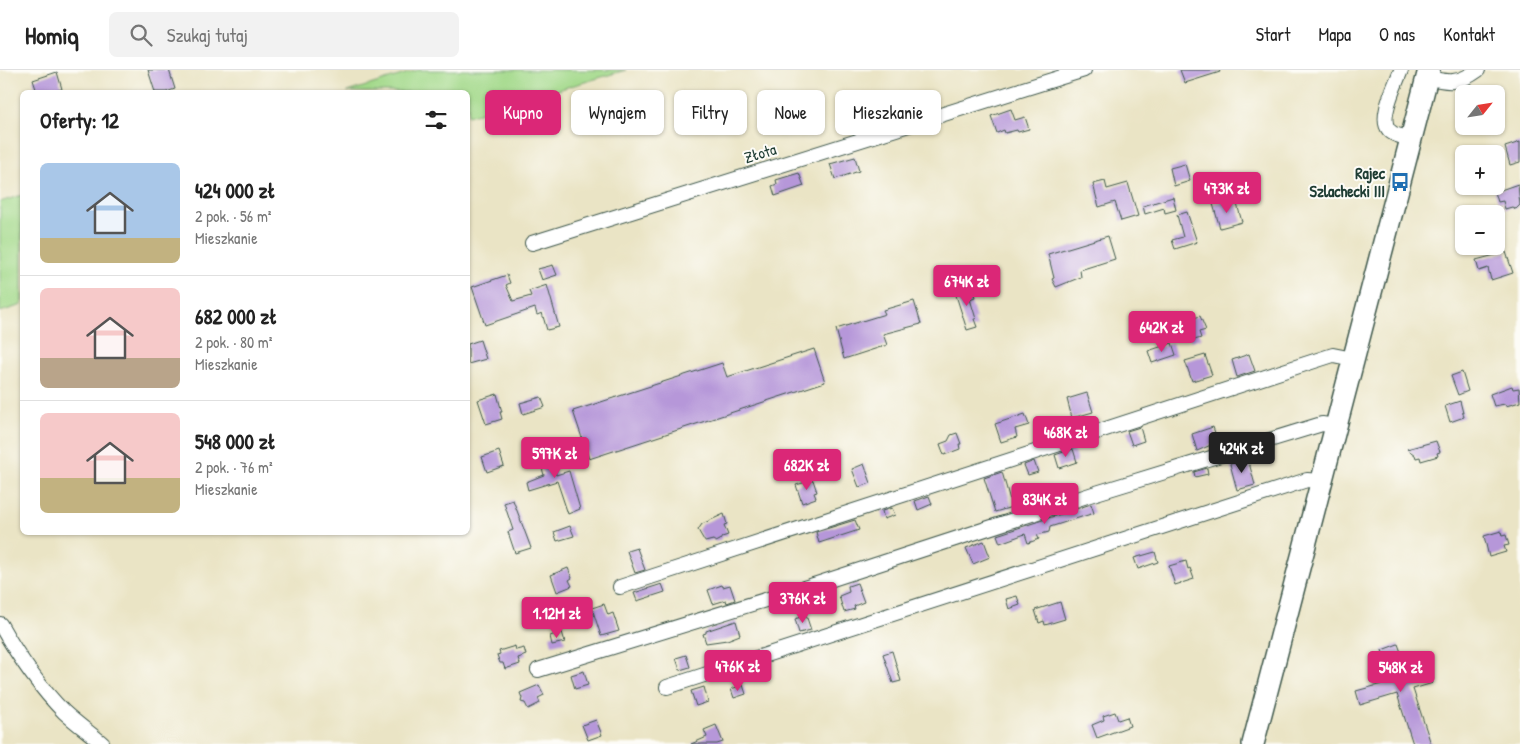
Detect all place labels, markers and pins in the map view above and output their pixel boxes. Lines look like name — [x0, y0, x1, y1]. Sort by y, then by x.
place label: Rajec Szlachecki III — [1310, 162, 1386, 202]
bus stop icon: Rajec Szlachecki III — [1389, 171, 1411, 193]
pin: 473K zł — [1181, 172, 1273, 214]
pin: 674K zł — [921, 264, 1013, 307]
pin: 642K zł — [1116, 310, 1208, 353]
pin: 468K zł — [1020, 416, 1112, 458]
pin: 424K zł — [1196, 432, 1288, 474]
pin: 597K zł — [509, 436, 601, 479]
pin: 682K zł — [761, 448, 853, 491]
pin: 834K zł — [999, 482, 1091, 525]
pin: 376K zł — [757, 582, 849, 624]
pin: 1.12M zł — [505, 596, 609, 639]
pin: 476K zł — [692, 650, 784, 692]
pin: 548K zł — [1355, 650, 1447, 693]

